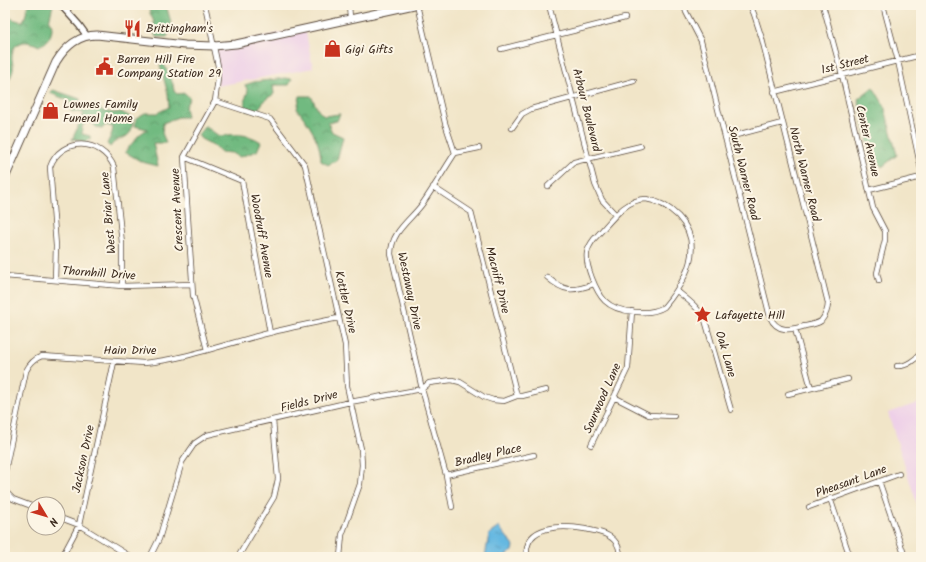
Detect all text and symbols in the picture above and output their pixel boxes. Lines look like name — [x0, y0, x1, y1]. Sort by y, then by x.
restaurant icon: Brittingham's — [123, 18, 143, 38]
place label: Brittingham's — [146, 19, 213, 38]
shop icon: Gigi Gifts — [322, 39, 342, 59]
place label: Gigi Gifts — [345, 40, 393, 59]
street label: 1st Street — [819, 49, 871, 80]
place label: Barren Hill Fire Company Station 29 — [117, 50, 221, 83]
public building icon: Barren Hill Fire Company Station 29 — [94, 56, 114, 76]
street label: Arbour Boulevard — [567, 66, 606, 155]
place label: Lownes Family Funeral Home — [63, 95, 138, 128]
shop icon: Lownes Family Funeral Home — [40, 101, 60, 121]
street label: Center Avenue — [850, 103, 885, 179]
street label: South Warner Road — [723, 124, 765, 224]
street label: North Warner Road — [784, 125, 826, 224]
street label: Crescent Avenue — [166, 167, 189, 252]
street label: West Briar Lane — [95, 171, 122, 255]
street label: Woodruff Avenue — [245, 193, 278, 280]
street label: Macniff Drive — [480, 245, 515, 316]
street label: Westaway Drive — [392, 250, 427, 332]
street label: Thornhill Drive — [62, 261, 137, 286]
street label: Kottler Drive — [329, 269, 362, 336]
place icon: Lafayette Hill — [692, 305, 712, 325]
place label: Lafayette Hill — [715, 306, 785, 325]
street label: Oak Lane — [710, 329, 741, 380]
street label: Hain Drive — [104, 341, 157, 360]
street label: Sourwood Lane — [578, 359, 627, 436]
street label: Fields Drive — [278, 385, 340, 418]
street label: Jackson Drive — [67, 423, 100, 495]
street label: Bradley Place — [453, 438, 524, 472]
street label: Pheasant Lane — [813, 460, 890, 503]
north arrow — [26, 496, 66, 536]
text: N — [44, 513, 62, 530]

